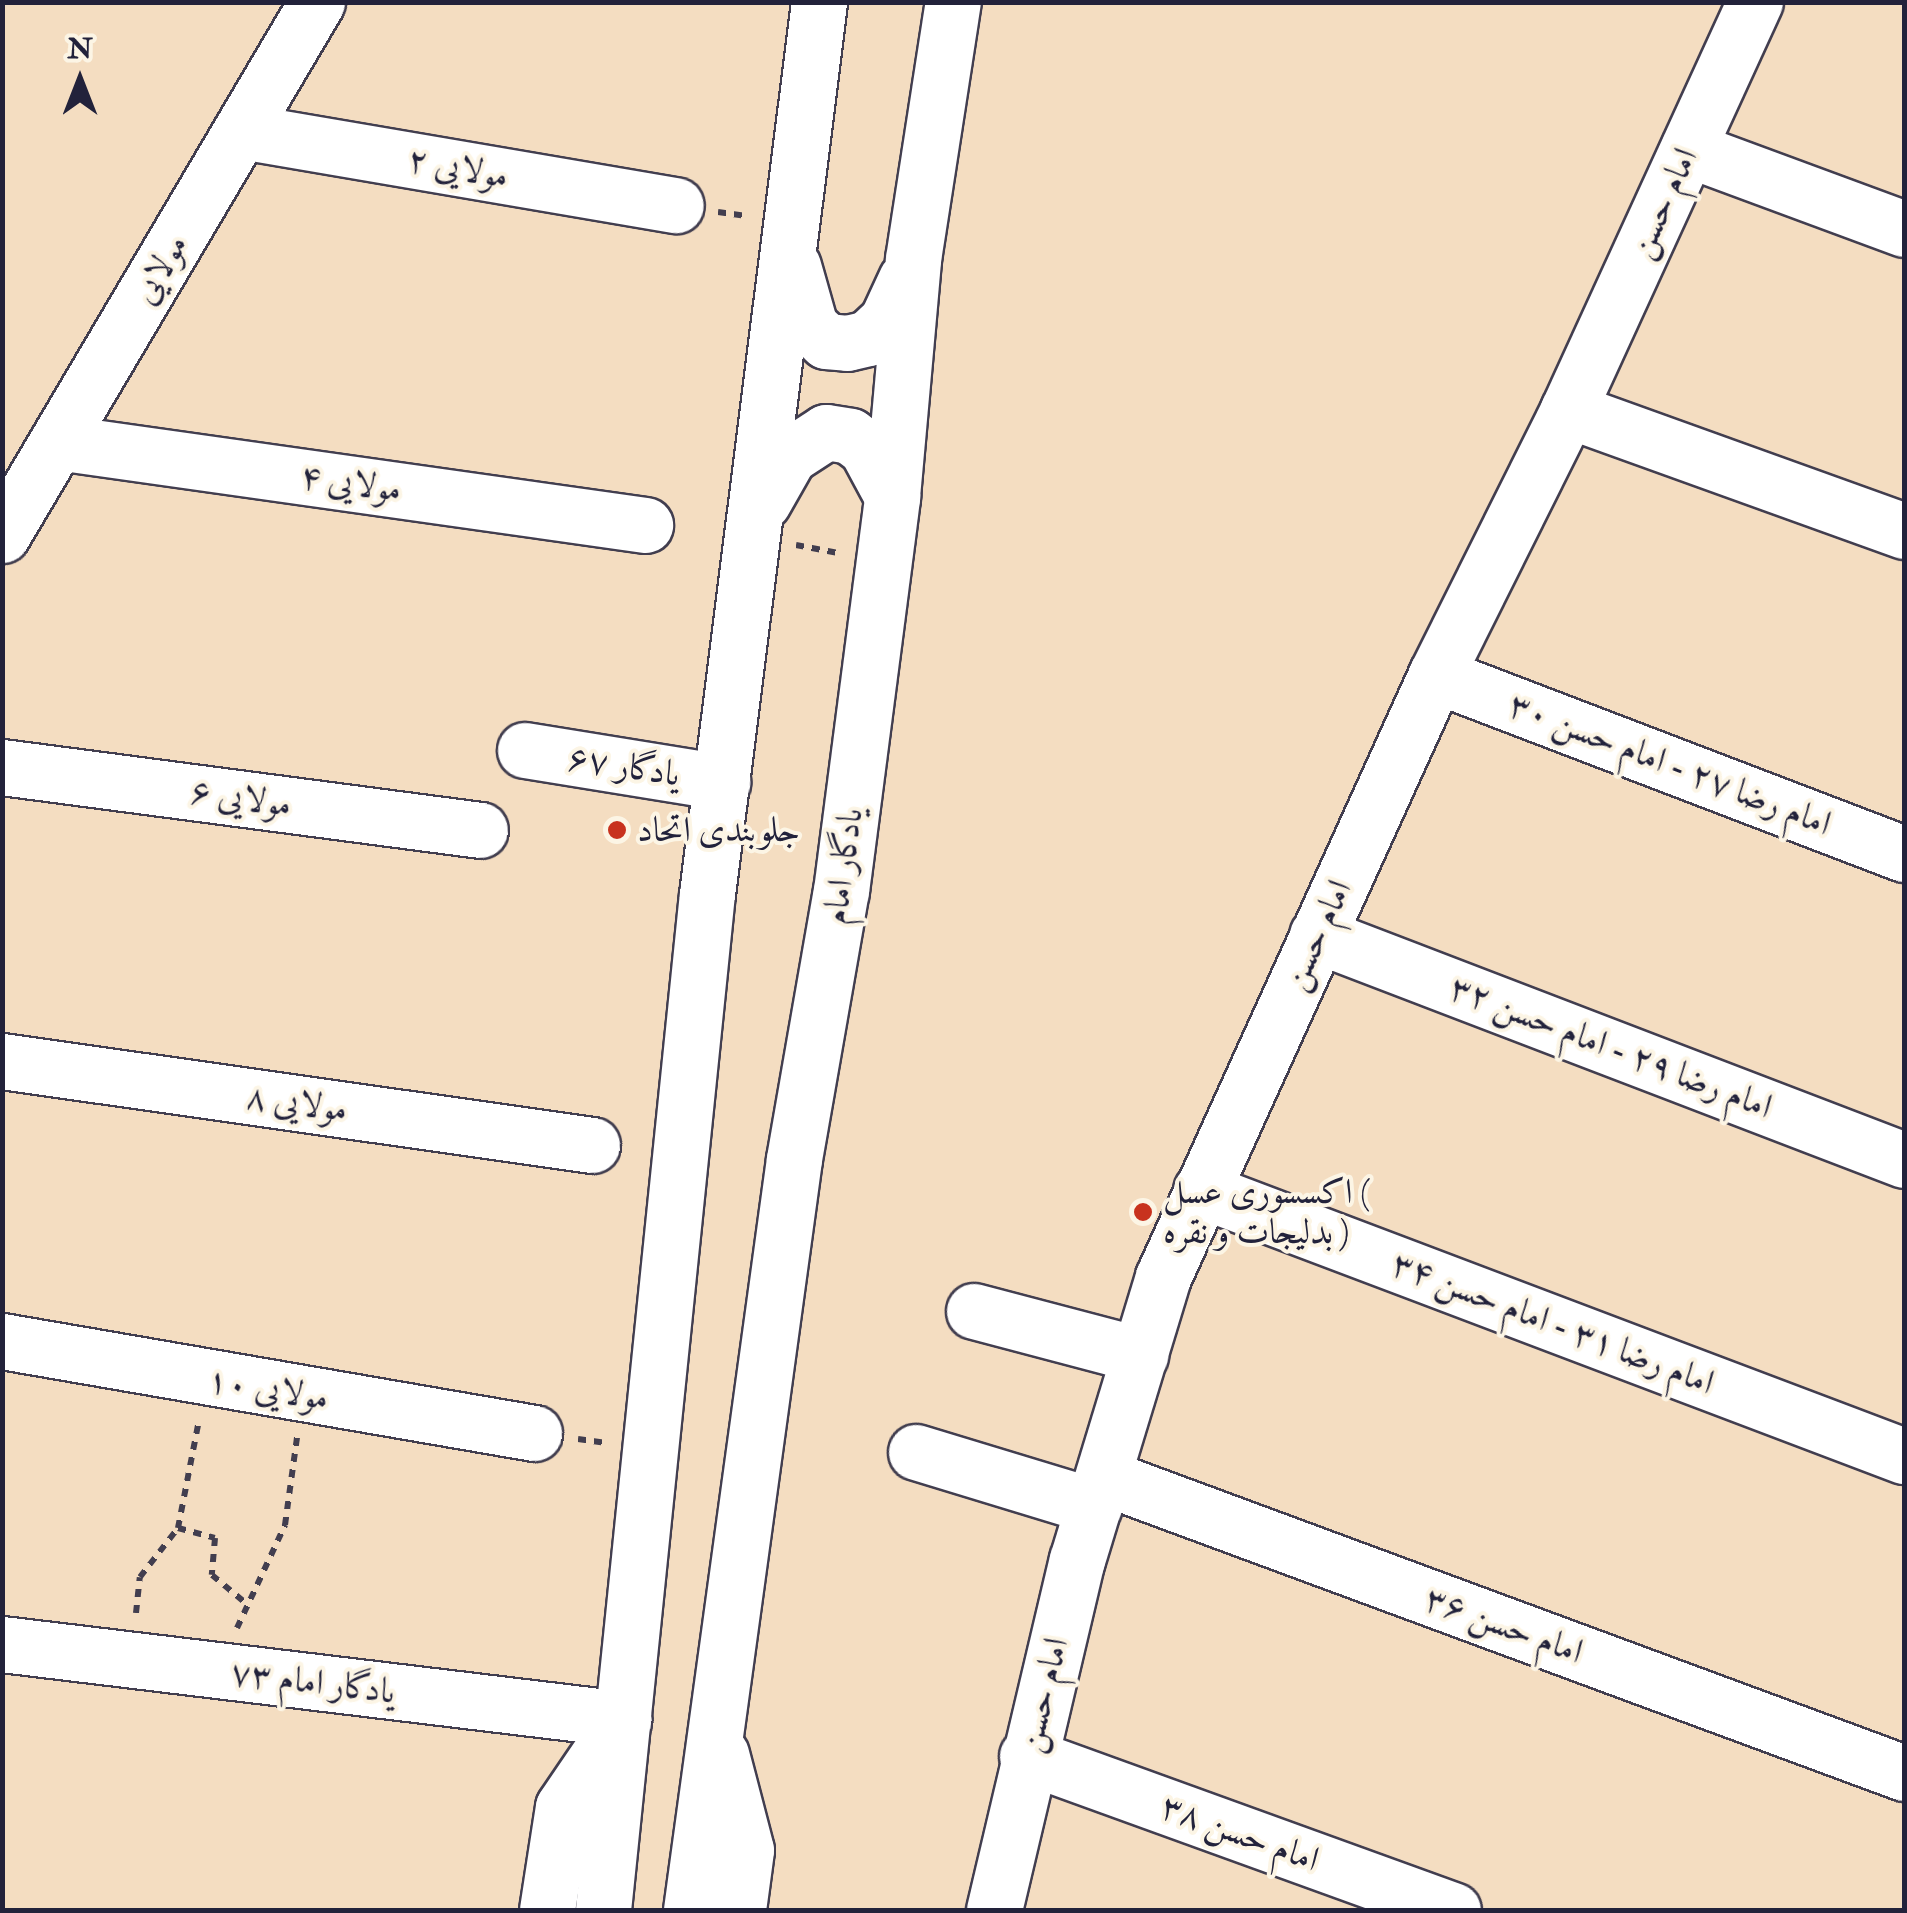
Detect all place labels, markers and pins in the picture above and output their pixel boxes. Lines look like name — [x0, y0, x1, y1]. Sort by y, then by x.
place label: جلوبندی اتحاد — [637, 809, 800, 851]
marker: جلوبندی اتحاد — [606, 819, 628, 841]
place label: اکسسوری عسل ( بدلیجات و نقره ) — [1163, 1171, 1370, 1253]
marker: اکسسوری عسل ( بدلیجات و نقره ) — [1132, 1201, 1154, 1223]

